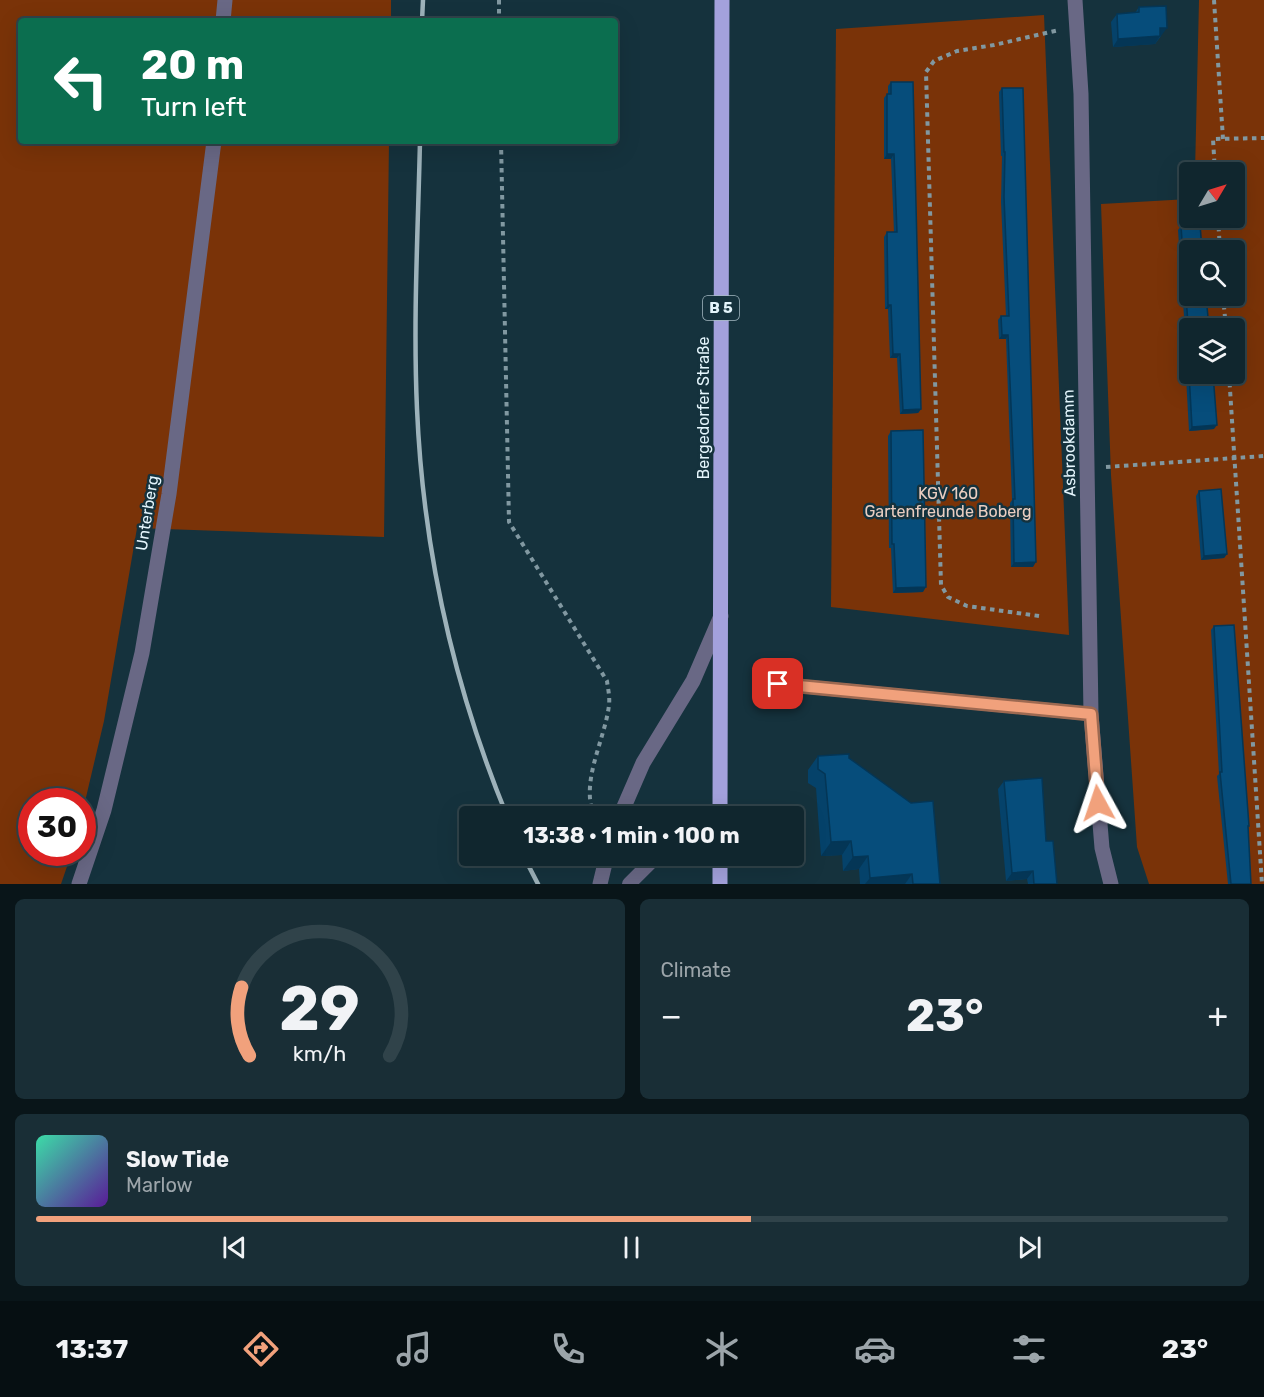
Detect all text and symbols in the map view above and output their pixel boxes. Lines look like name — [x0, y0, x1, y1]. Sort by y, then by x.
text: 20 m — [141, 40, 244, 90]
icon: left — [42, 42, 120, 120]
text: Turn left — [141, 91, 246, 123]
north arrow — [1179, 162, 1245, 228]
map controls — [1179, 162, 1245, 384]
button: search — [1179, 240, 1245, 306]
road number: B 5 — [703, 296, 739, 320]
button: layers — [1179, 318, 1245, 384]
street label: Bergedorfer Straße — [694, 337, 713, 479]
street label: Asbrookdamm — [1059, 389, 1079, 497]
street label: Unterberg — [132, 474, 162, 552]
park label: KGV 160 Gartenfreunde Boberg — [864, 484, 1032, 521]
pin — [752, 658, 803, 709]
icon: arrive — [761, 667, 794, 700]
position arrow — [1066, 771, 1130, 835]
speed limit sign: 30 — [18, 788, 96, 866]
text: 13:38 · 1 min · 100 m — [523, 822, 740, 849]
text: Climate — [661, 958, 731, 982]
text: 29 — [279, 972, 360, 1046]
text: 23° — [906, 989, 983, 1042]
text: − — [661, 996, 682, 1035]
text: + — [1207, 996, 1228, 1035]
text: km/h — [293, 1041, 347, 1066]
text: Slow Tide — [126, 1146, 229, 1173]
text: Marlow — [126, 1173, 193, 1197]
icon: previous — [218, 1231, 251, 1264]
icon: pause — [615, 1231, 648, 1264]
icon: next — [1013, 1231, 1046, 1264]
icon: directions — [240, 1328, 282, 1370]
icon: music — [393, 1328, 435, 1370]
icon: phone — [547, 1328, 589, 1370]
icon: climate — [701, 1328, 743, 1370]
icon: car — [854, 1328, 896, 1370]
icon: filters — [1008, 1328, 1050, 1370]
text: 13:37 — [56, 1333, 128, 1365]
text: 23° — [1162, 1333, 1208, 1365]

